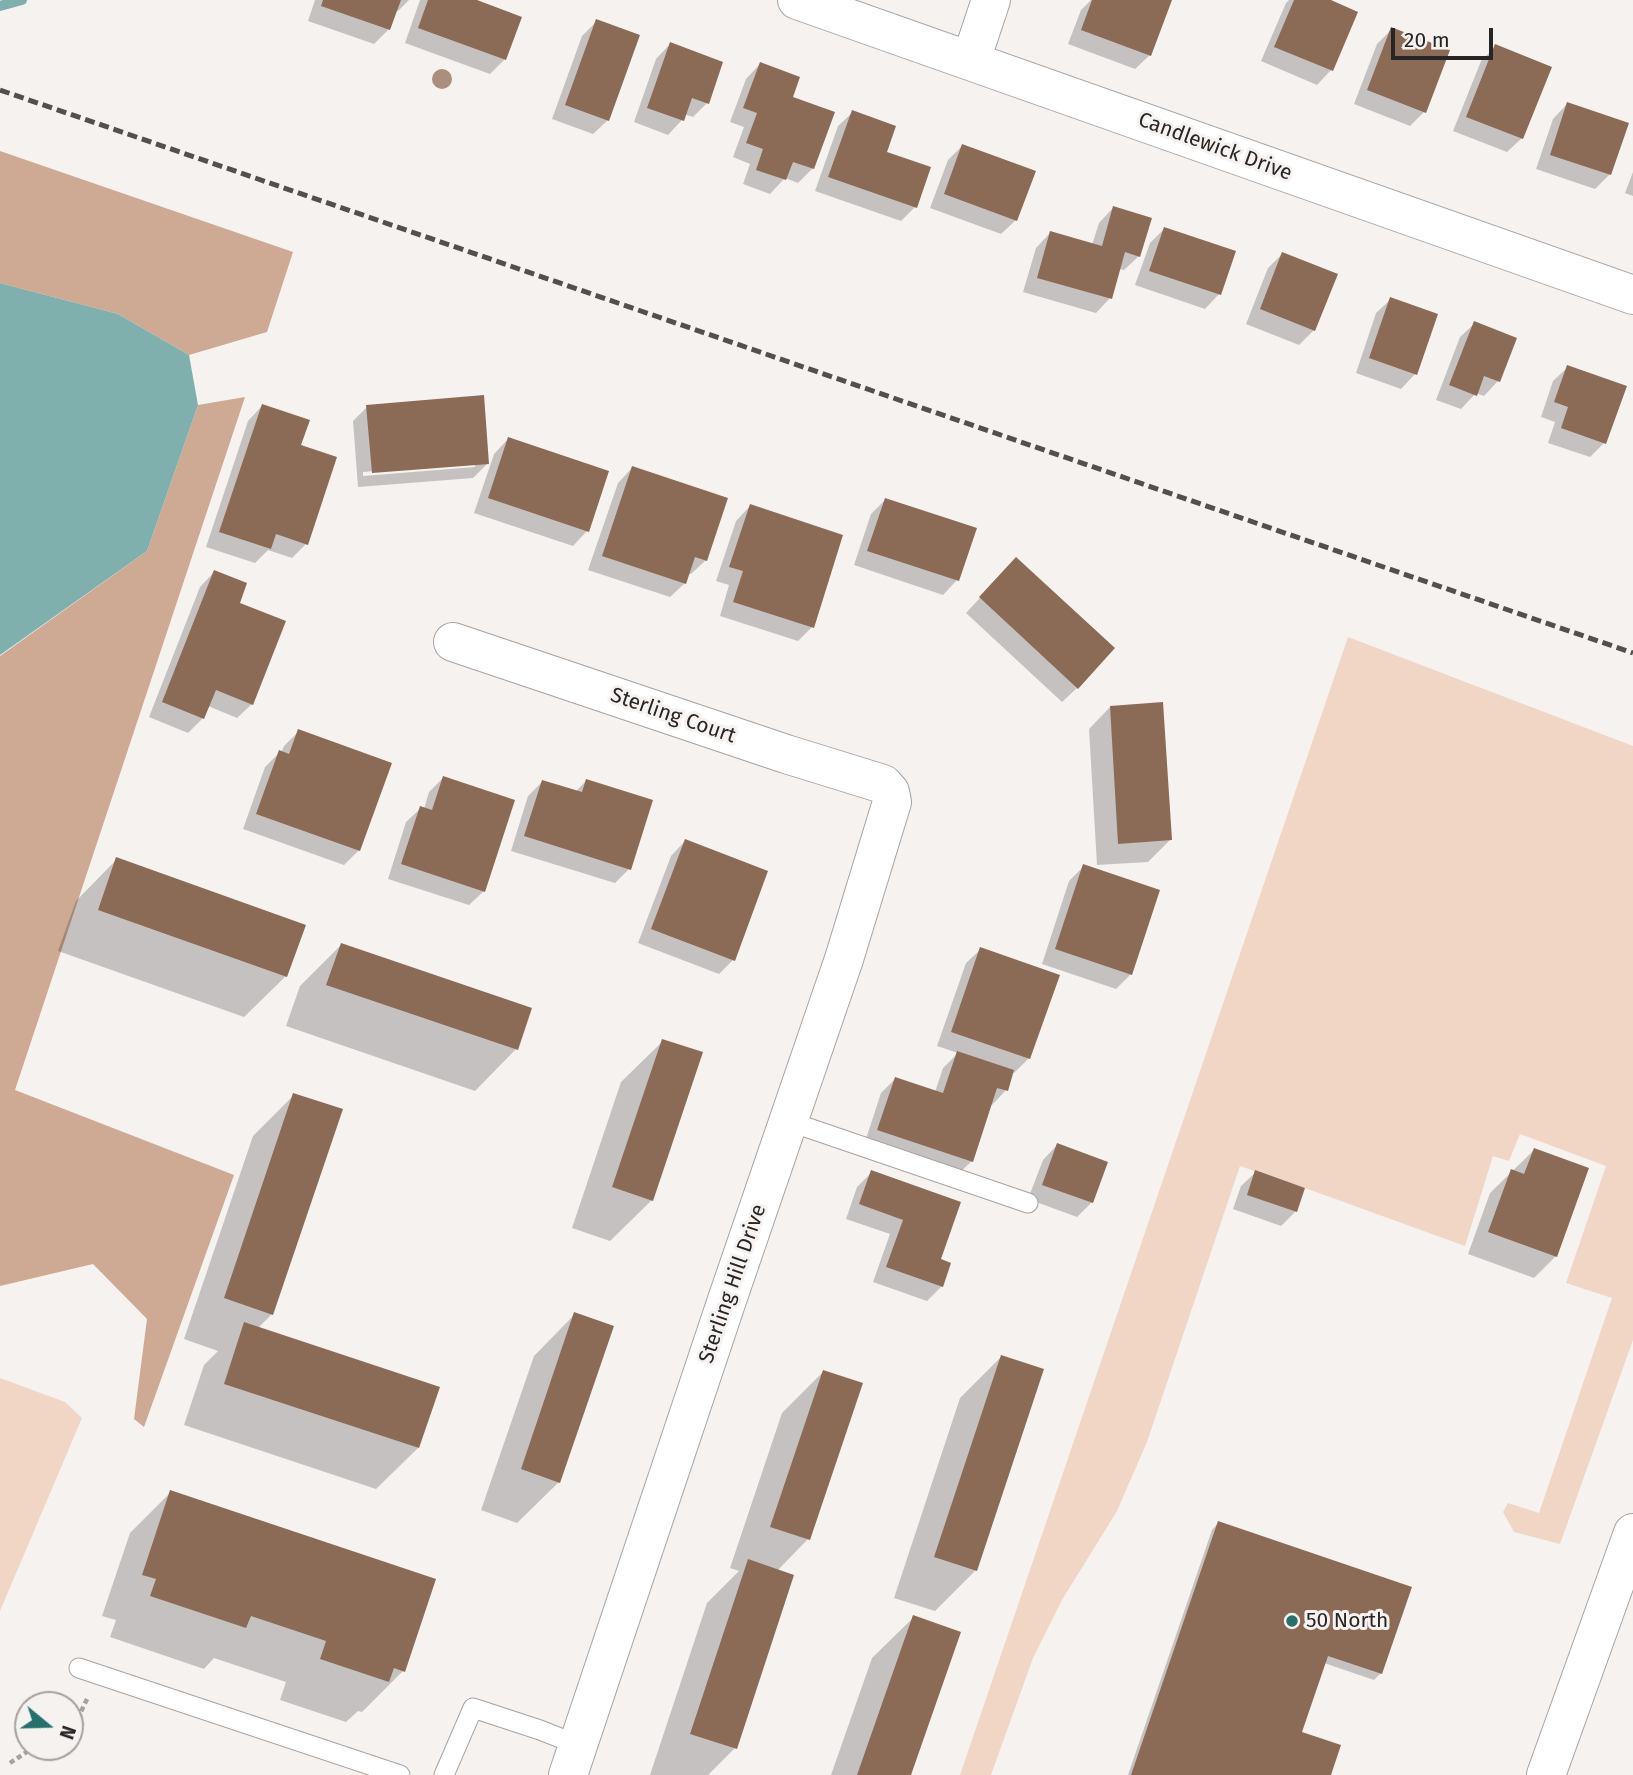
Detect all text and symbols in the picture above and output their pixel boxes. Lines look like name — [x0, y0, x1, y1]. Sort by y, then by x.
scale bar — [1395, 14, 1496, 58]
text: 20 m — [1404, 27, 1450, 53]
street label: Candlewick Drive — [1135, 107, 1295, 187]
street label: Sterling Court — [607, 683, 739, 749]
street label: Sterling Hill Drive — [694, 1201, 772, 1367]
place label: 50 North — [1306, 1608, 1388, 1634]
marker: 50 North — [1284, 1613, 1300, 1629]
north arrow — [14, 1691, 84, 1761]
text: N — [55, 1723, 80, 1742]

